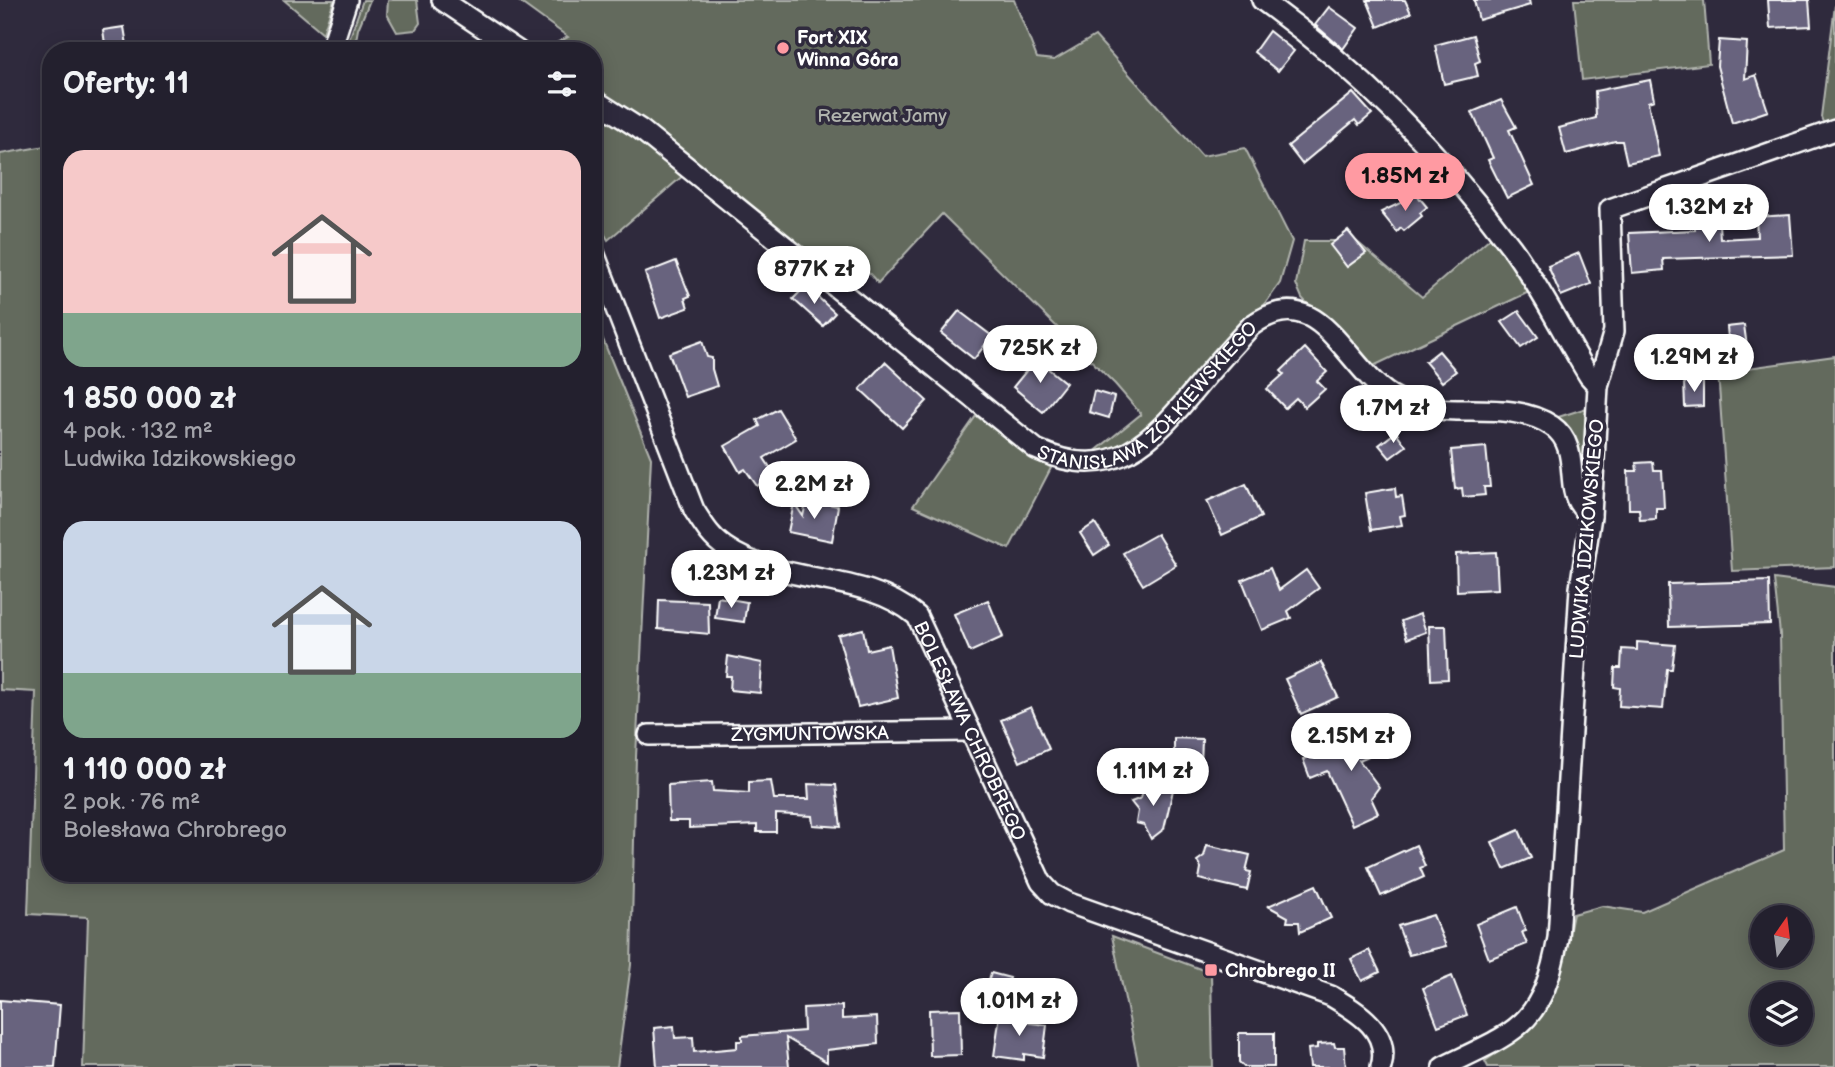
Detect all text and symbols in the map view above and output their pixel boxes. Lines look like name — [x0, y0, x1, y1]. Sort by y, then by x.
place label: Fort XIX Winna Góra — [797, 27, 899, 72]
marker: Fort XIX Winna Góra — [775, 40, 791, 56]
icon: filters — [543, 65, 581, 103]
text: Oferty: 11 — [63, 66, 189, 102]
park label: Rezerwat Jamy — [817, 105, 947, 128]
pin: 1.85M zł — [1333, 154, 1477, 213]
text: 1.85M zł — [1361, 162, 1449, 190]
pin: 1.32M zł — [1637, 184, 1781, 244]
text: 1.32M zł — [1665, 193, 1753, 221]
icon: home — [259, 196, 385, 322]
pin: 877K zł — [749, 246, 879, 306]
text: 877K zł — [773, 255, 855, 283]
street label: STANISŁAWA ŻÓŁKIEWSKIEGO — [1033, 317, 1263, 475]
pin: 725K zł — [975, 326, 1105, 385]
text: 725K zł — [999, 334, 1081, 362]
pin: 1.29M zł — [1622, 334, 1766, 394]
text: 1.29M zł — [1650, 343, 1738, 371]
text: 1 850 000 zł — [63, 381, 236, 417]
pin: 1.7M zł — [1328, 386, 1458, 445]
text: 1.7M zł — [1356, 394, 1430, 422]
text: 4 pok. · 132 m² — [63, 417, 213, 445]
street label: LUDWIKA IDZIKOWSKIEGO — [1566, 418, 1609, 660]
text: Ludwika Idzikowskiego — [63, 445, 296, 473]
pin: 2.2M zł — [749, 462, 879, 521]
text: 2.2M zł — [775, 470, 853, 498]
pin: 1.23M zł — [659, 550, 803, 610]
text: 1.23M zł — [687, 559, 775, 587]
icon: home — [259, 567, 385, 693]
street label: BOLESŁAWA CHROBREGO — [908, 618, 1030, 845]
pin: 2.15M zł — [1279, 714, 1423, 773]
street label: ZYGMUNTOWSKA — [730, 722, 889, 747]
text: 2.15M zł — [1307, 722, 1395, 750]
pin: 1.11M zł — [1081, 748, 1225, 808]
text: 1 110 000 zł — [63, 752, 226, 788]
text: 1.11M zł — [1113, 757, 1193, 785]
text: 2 pok. · 76 m² — [63, 788, 200, 816]
text: Bolesława Chrobrego — [63, 816, 287, 844]
north arrow — [1750, 905, 1813, 968]
map controls — [1750, 905, 1813, 1045]
place label: Chrobrego II — [1225, 960, 1336, 983]
marker: Chrobrego II — [1203, 962, 1219, 978]
pin: 1.01M zł — [947, 978, 1091, 1038]
button: layers — [1750, 982, 1813, 1045]
text: 1.01M zł — [977, 987, 1061, 1015]

